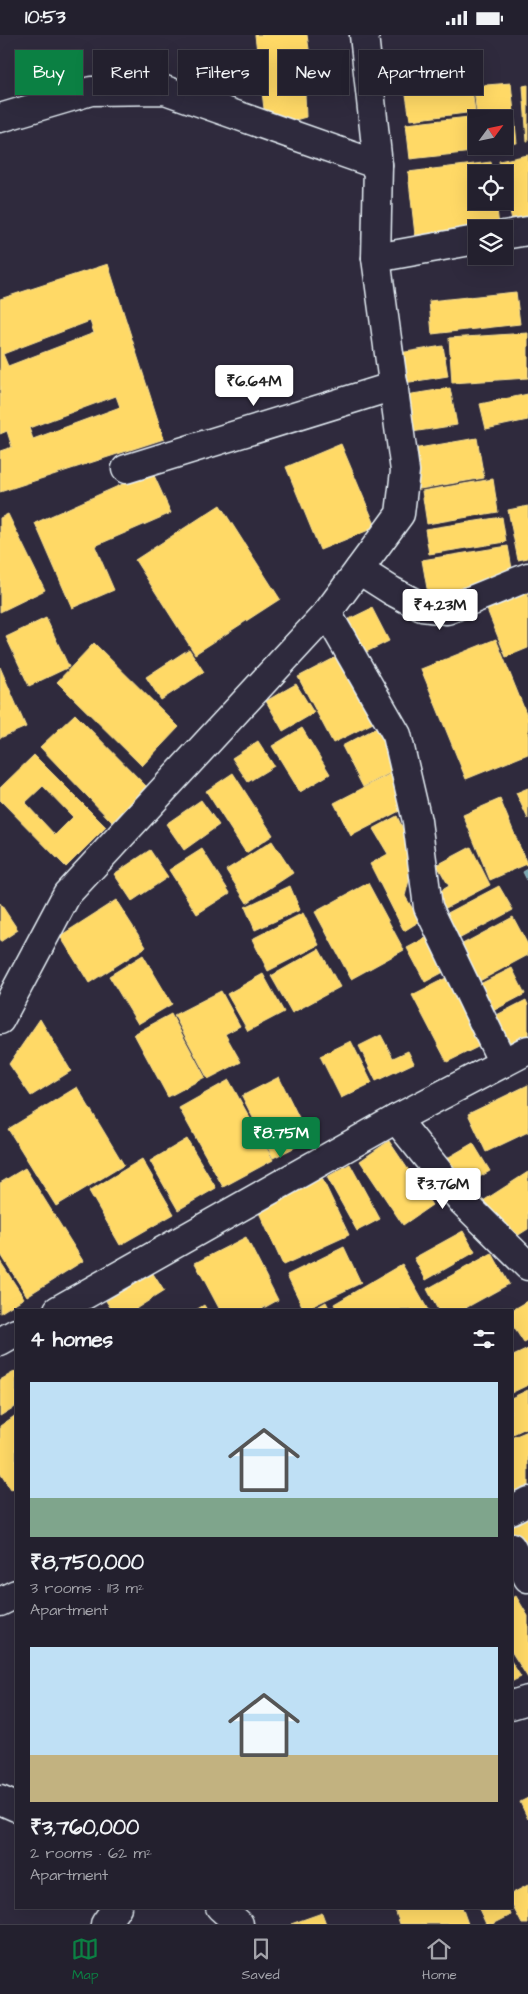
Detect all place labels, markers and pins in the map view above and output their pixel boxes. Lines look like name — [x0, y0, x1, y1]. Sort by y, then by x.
pin: ₹6.64M — [213, 365, 295, 407]
pin: ₹4.23M — [399, 589, 481, 631]
pin: ₹8.75M — [240, 1117, 322, 1159]
pin: ₹3.76M — [402, 1167, 484, 1210]

